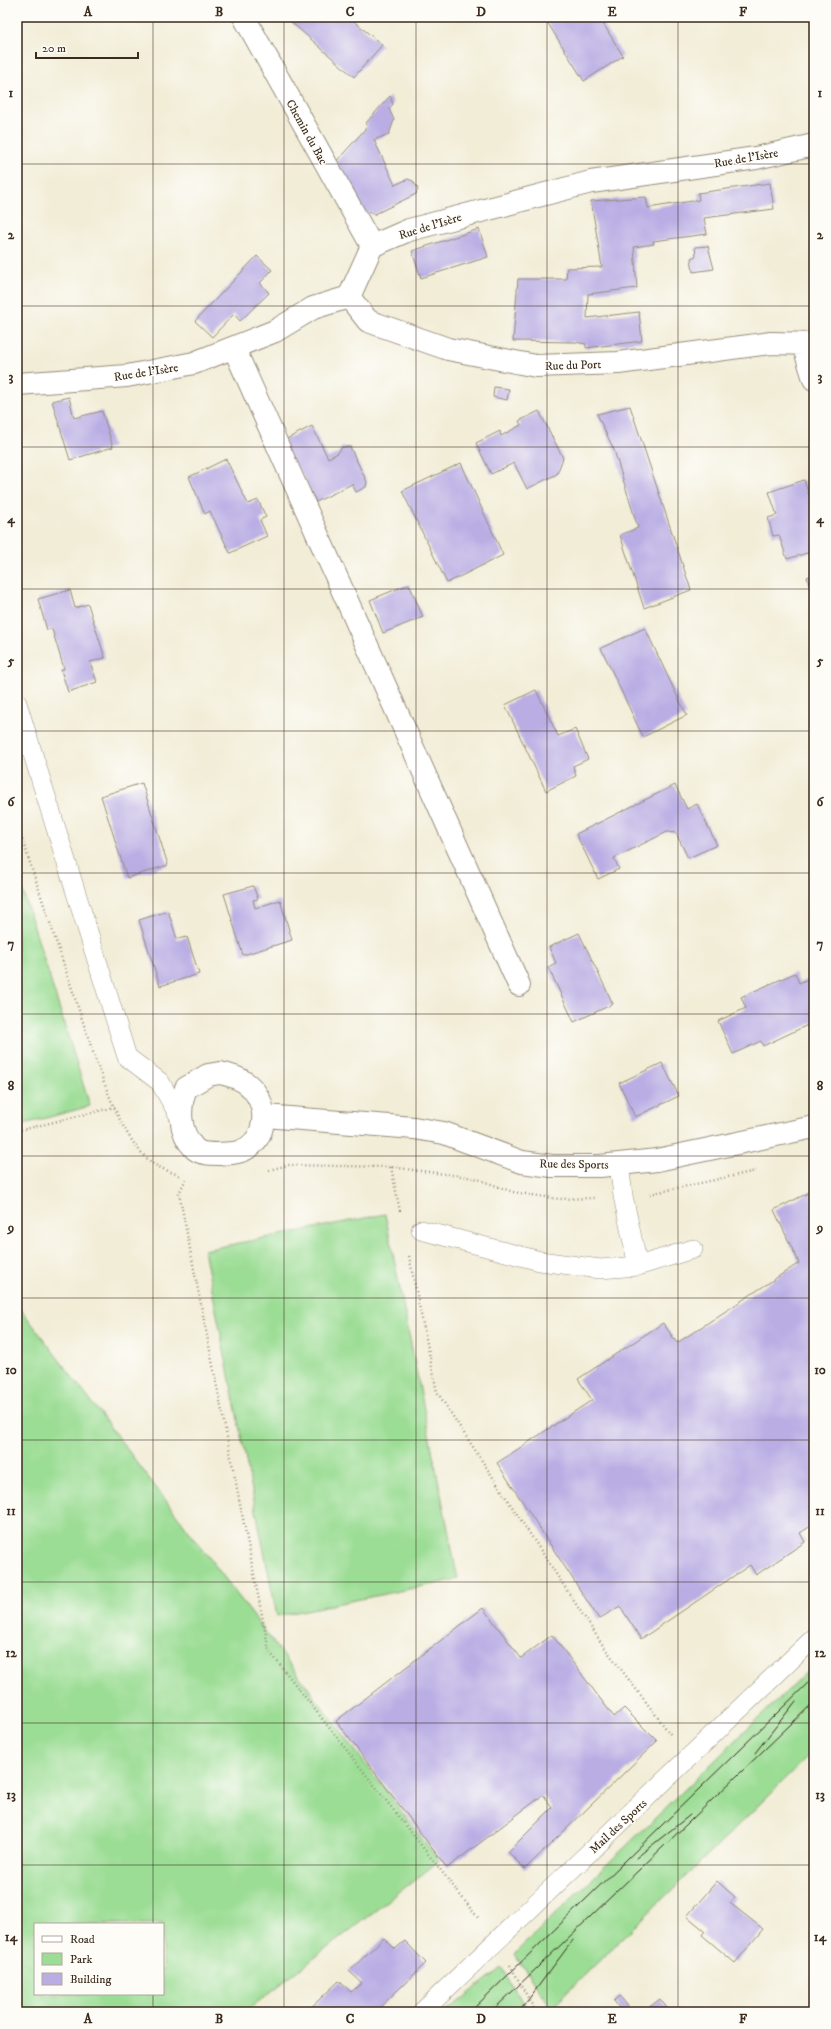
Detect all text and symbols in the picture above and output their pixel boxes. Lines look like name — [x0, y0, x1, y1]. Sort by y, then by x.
text: A — [83, 4, 93, 20]
text: B — [215, 4, 223, 20]
text: C — [346, 4, 355, 20]
text: D — [476, 4, 486, 20]
text: E — [607, 4, 617, 20]
text: F — [739, 4, 748, 20]
scale bar — [36, 34, 138, 60]
text: 20 m — [42, 41, 66, 56]
text: 1 — [9, 85, 14, 101]
text: 1 — [818, 85, 823, 101]
street label: Chemin du Bac — [282, 97, 331, 168]
street label: Rue de l'Isère — [713, 145, 779, 172]
street label: Rue de l'Isère — [397, 210, 463, 243]
text: 2 — [8, 227, 15, 243]
text: 2 — [817, 227, 824, 243]
street label: Rue du Port — [545, 357, 602, 374]
street label: Rue de l'Isère — [113, 360, 179, 385]
text: 3 — [9, 369, 14, 385]
text: 3 — [818, 369, 823, 385]
text: 4 — [6, 511, 15, 528]
text: 4 — [815, 511, 824, 528]
text: 5 — [7, 653, 15, 669]
text: 5 — [816, 653, 824, 669]
text: 6 — [8, 794, 16, 810]
text: 6 — [817, 794, 825, 810]
text: 7 — [8, 936, 15, 952]
text: 7 — [817, 936, 824, 952]
text: 8 — [8, 1078, 15, 1094]
text: 8 — [817, 1078, 824, 1094]
street label: Rue des Sports — [539, 1156, 609, 1173]
text: 9 — [7, 1220, 14, 1236]
text: 9 — [816, 1220, 823, 1236]
text: 10 — [5, 1362, 17, 1378]
text: 10 — [814, 1362, 826, 1378]
text: 11 — [6, 1503, 16, 1519]
text: 11 — [815, 1503, 825, 1519]
text: 12 — [5, 1645, 17, 1661]
text: 12 — [814, 1645, 826, 1661]
text: 13 — [6, 1787, 16, 1803]
text: 13 — [815, 1787, 825, 1803]
street label: Mail des Sports — [586, 1796, 650, 1857]
legend — [34, 1923, 164, 1995]
text: 14 — [5, 1929, 18, 1946]
text: 14 — [814, 1929, 827, 1946]
text: Road — [70, 1932, 95, 1947]
text: Park — [70, 1952, 92, 1967]
text: Building — [70, 1972, 111, 1987]
text: A — [83, 2011, 93, 2027]
text: B — [215, 2011, 223, 2027]
text: C — [346, 2011, 355, 2027]
text: D — [476, 2011, 486, 2027]
text: E — [607, 2011, 617, 2027]
text: F — [739, 2011, 748, 2027]

